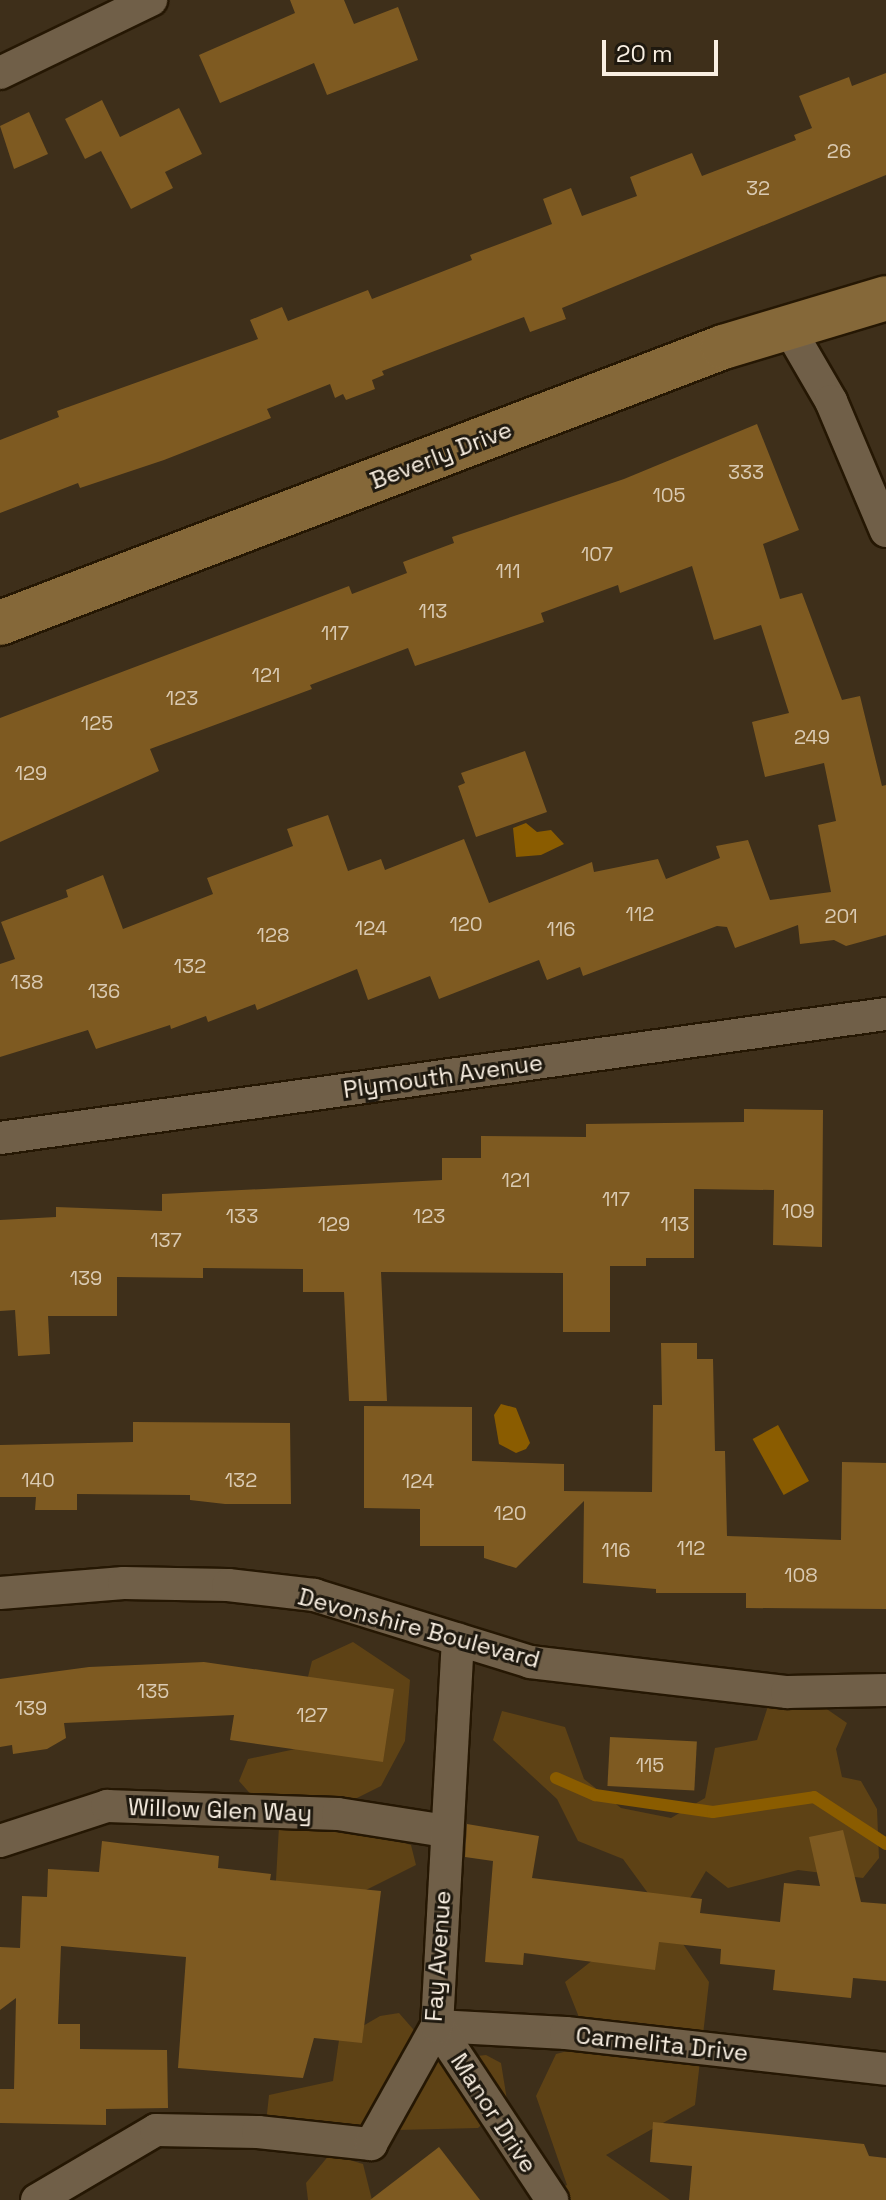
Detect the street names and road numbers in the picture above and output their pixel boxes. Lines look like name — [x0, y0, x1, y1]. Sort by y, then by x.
street label: Beverly Drive — [366, 415, 516, 495]
street label: Plymouth Avenue — [341, 1048, 545, 1104]
street label: Devonshire Boulevard — [295, 1582, 543, 1674]
street label: Willow Glen Way — [127, 1792, 313, 1828]
street label: Fay Avenue — [419, 1889, 457, 2023]
street label: Carmelita Drive — [574, 2021, 750, 2067]
street label: Manor Drive — [445, 2048, 543, 2178]

